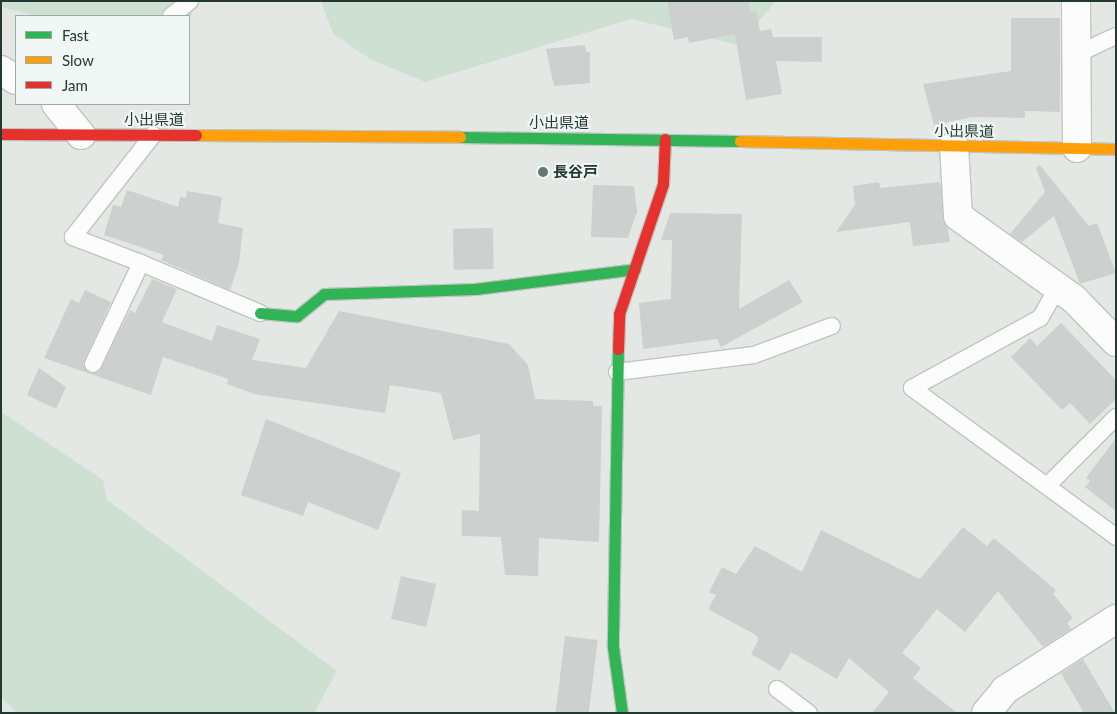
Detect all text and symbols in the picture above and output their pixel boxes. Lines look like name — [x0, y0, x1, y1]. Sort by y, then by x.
legend — [15, 15, 190, 105]
text: Fast — [62, 26, 89, 44]
text: Slow — [62, 51, 94, 69]
text: Jam — [62, 76, 88, 94]
street label: 小出県道 — [124, 111, 184, 129]
street label: 小出県道 — [529, 114, 589, 132]
street label: 小出県道 — [934, 121, 994, 141]
place label: 長谷戸 — [553, 163, 598, 181]
marker: 長谷戸 — [537, 166, 549, 178]

